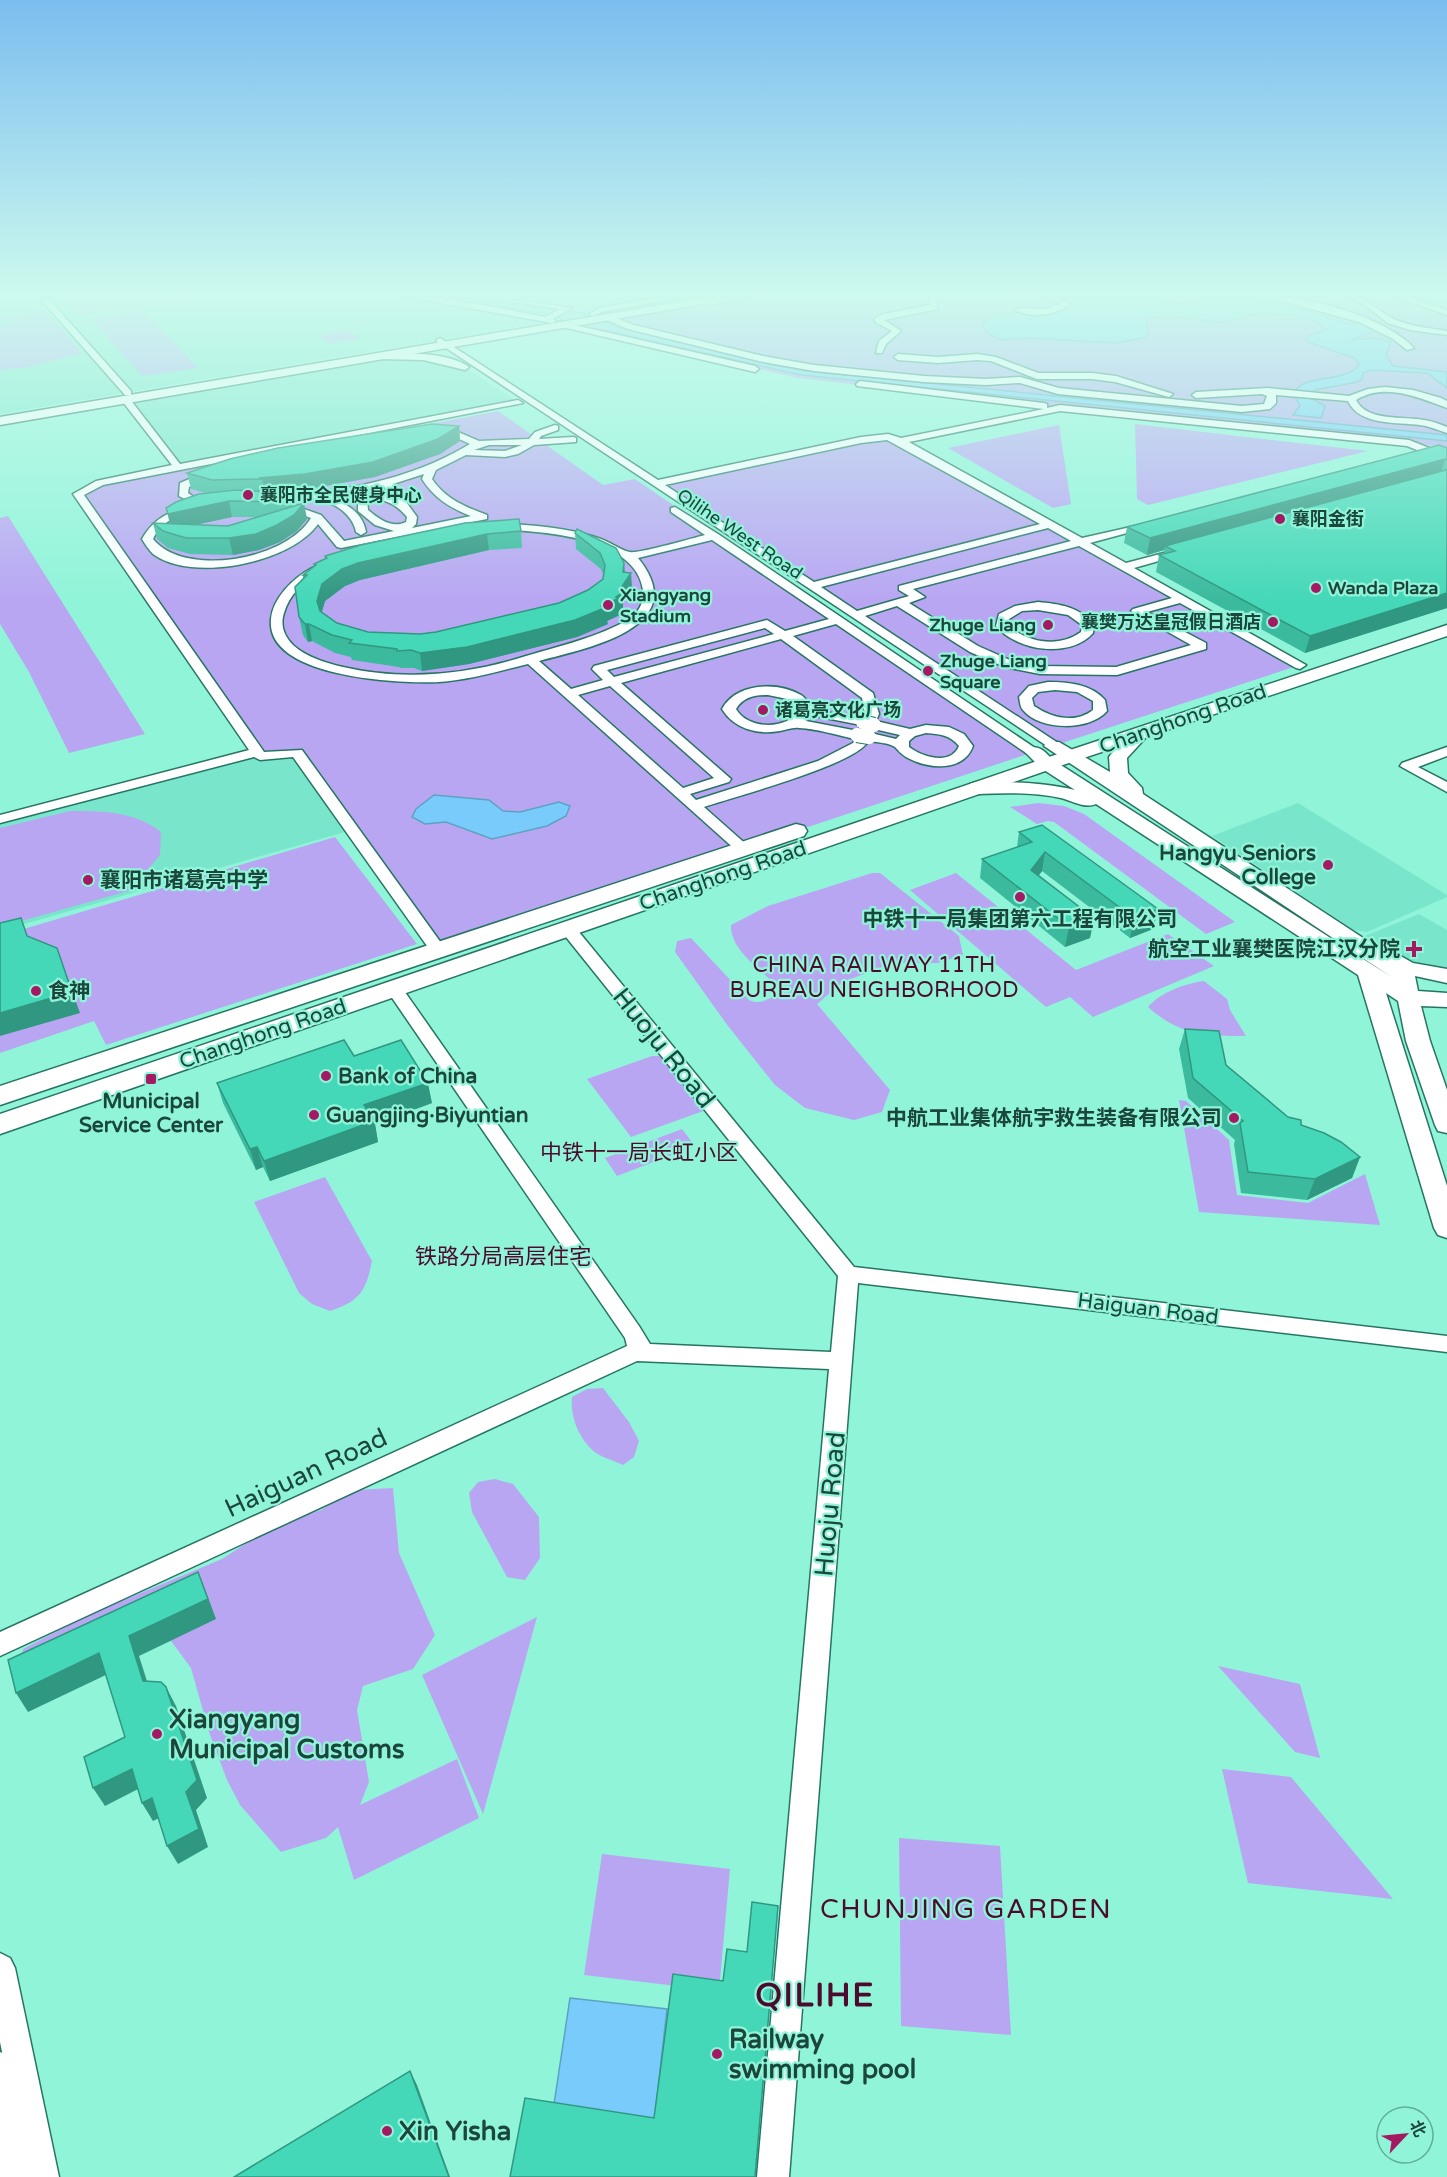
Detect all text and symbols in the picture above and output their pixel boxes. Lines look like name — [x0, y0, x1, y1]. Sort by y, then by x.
place label: 襄阳市全民健身中心 — [260, 484, 422, 506]
street label: Qilihe West Road — [673, 484, 807, 584]
marker: 襄阳市全民健身中心 — [241, 488, 255, 502]
place label: 襄阳金街 — [1292, 508, 1364, 530]
marker: 襄阳金街 — [1273, 512, 1287, 526]
place label: Wanda Plaza — [1328, 577, 1438, 599]
marker: Wanda Plaza — [1309, 581, 1323, 595]
place label: Xiangyang Stadium — [620, 584, 711, 627]
marker: Xiangyang Stadium — [601, 598, 615, 612]
place label: 襄樊万达皇冠假日酒店 — [1081, 611, 1261, 633]
place label: Zhuge Liang — [929, 614, 1036, 636]
marker: 襄樊万达皇冠假日酒店 — [1266, 615, 1280, 629]
marker: Zhuge Liang — [1041, 618, 1055, 632]
place label: Zhuge Liang Square — [940, 650, 1047, 693]
marker: Zhuge Liang Square — [921, 664, 935, 678]
street label: Changhong Road — [1096, 679, 1270, 759]
place label: 诸葛亮文化广场 — [775, 699, 901, 721]
marker: 诸葛亮文化广场 — [756, 703, 770, 717]
street label: Changhong Road — [636, 836, 810, 916]
place label: Hangyu Seniors College — [1159, 841, 1316, 890]
marker: Hangyu Seniors College — [1321, 858, 1335, 872]
place label: 襄阳市诸葛亮中学 — [100, 868, 268, 893]
marker: 襄阳市诸葛亮中学 — [81, 873, 95, 887]
marker: 中铁十一局集团第六工程有限公司 — [1013, 890, 1027, 904]
place label: 中铁十一局集团第六工程有限公司 — [863, 907, 1178, 932]
place label: 航空工业襄樊医院江汉分院 — [1148, 937, 1400, 962]
marker: 航空工业襄樊医院江汉分院 — [1405, 940, 1423, 958]
district label: CHINA RAILWAY 11TH BUREAU NEIGHBORHOOD — [730, 952, 1018, 1003]
place label: 食神 — [48, 979, 90, 1004]
street label: Huoju Road — [606, 982, 722, 1114]
marker: 食神 — [29, 984, 43, 998]
street label: Changhong Road — [176, 994, 350, 1074]
place label: Bank of China — [338, 1064, 477, 1089]
marker: Bank of China — [319, 1069, 333, 1083]
marker: Municipal Service Center — [144, 1072, 158, 1086]
place label: Municipal Service Center — [79, 1089, 224, 1138]
place label: Guangjing·Biyuntian — [326, 1103, 529, 1128]
place label: 中航工业集体航宇救生装备有限公司 — [886, 1106, 1222, 1131]
marker: Guangjing·Biyuntian — [307, 1108, 321, 1122]
marker: 中航工业集体航宇救生装备有限公司 — [1227, 1111, 1241, 1125]
district label: 中铁十一局长虹小区 — [540, 1140, 738, 1166]
district label: 铁路分局高层住宅 — [415, 1244, 591, 1270]
street label: Haiguan Road — [1076, 1288, 1220, 1330]
street label: Haiguan Road — [220, 1422, 392, 1524]
street label: Huoju Road — [808, 1430, 852, 1578]
place label: Xiangyang Municipal Customs — [169, 1704, 404, 1765]
marker: Xiangyang Municipal Customs — [150, 1727, 164, 1741]
district label: CHUNJING GARDEN — [820, 1893, 1112, 1926]
district label: QILIHE — [755, 1976, 875, 2015]
place label: Railway swimming pool — [729, 2024, 916, 2085]
marker: Railway swimming pool — [710, 2047, 724, 2061]
north arrow — [1375, 2105, 1435, 2165]
place label: Xin Yisha — [399, 2116, 511, 2147]
text: 北 — [1405, 2117, 1430, 2140]
marker: Xin Yisha — [380, 2124, 394, 2138]

